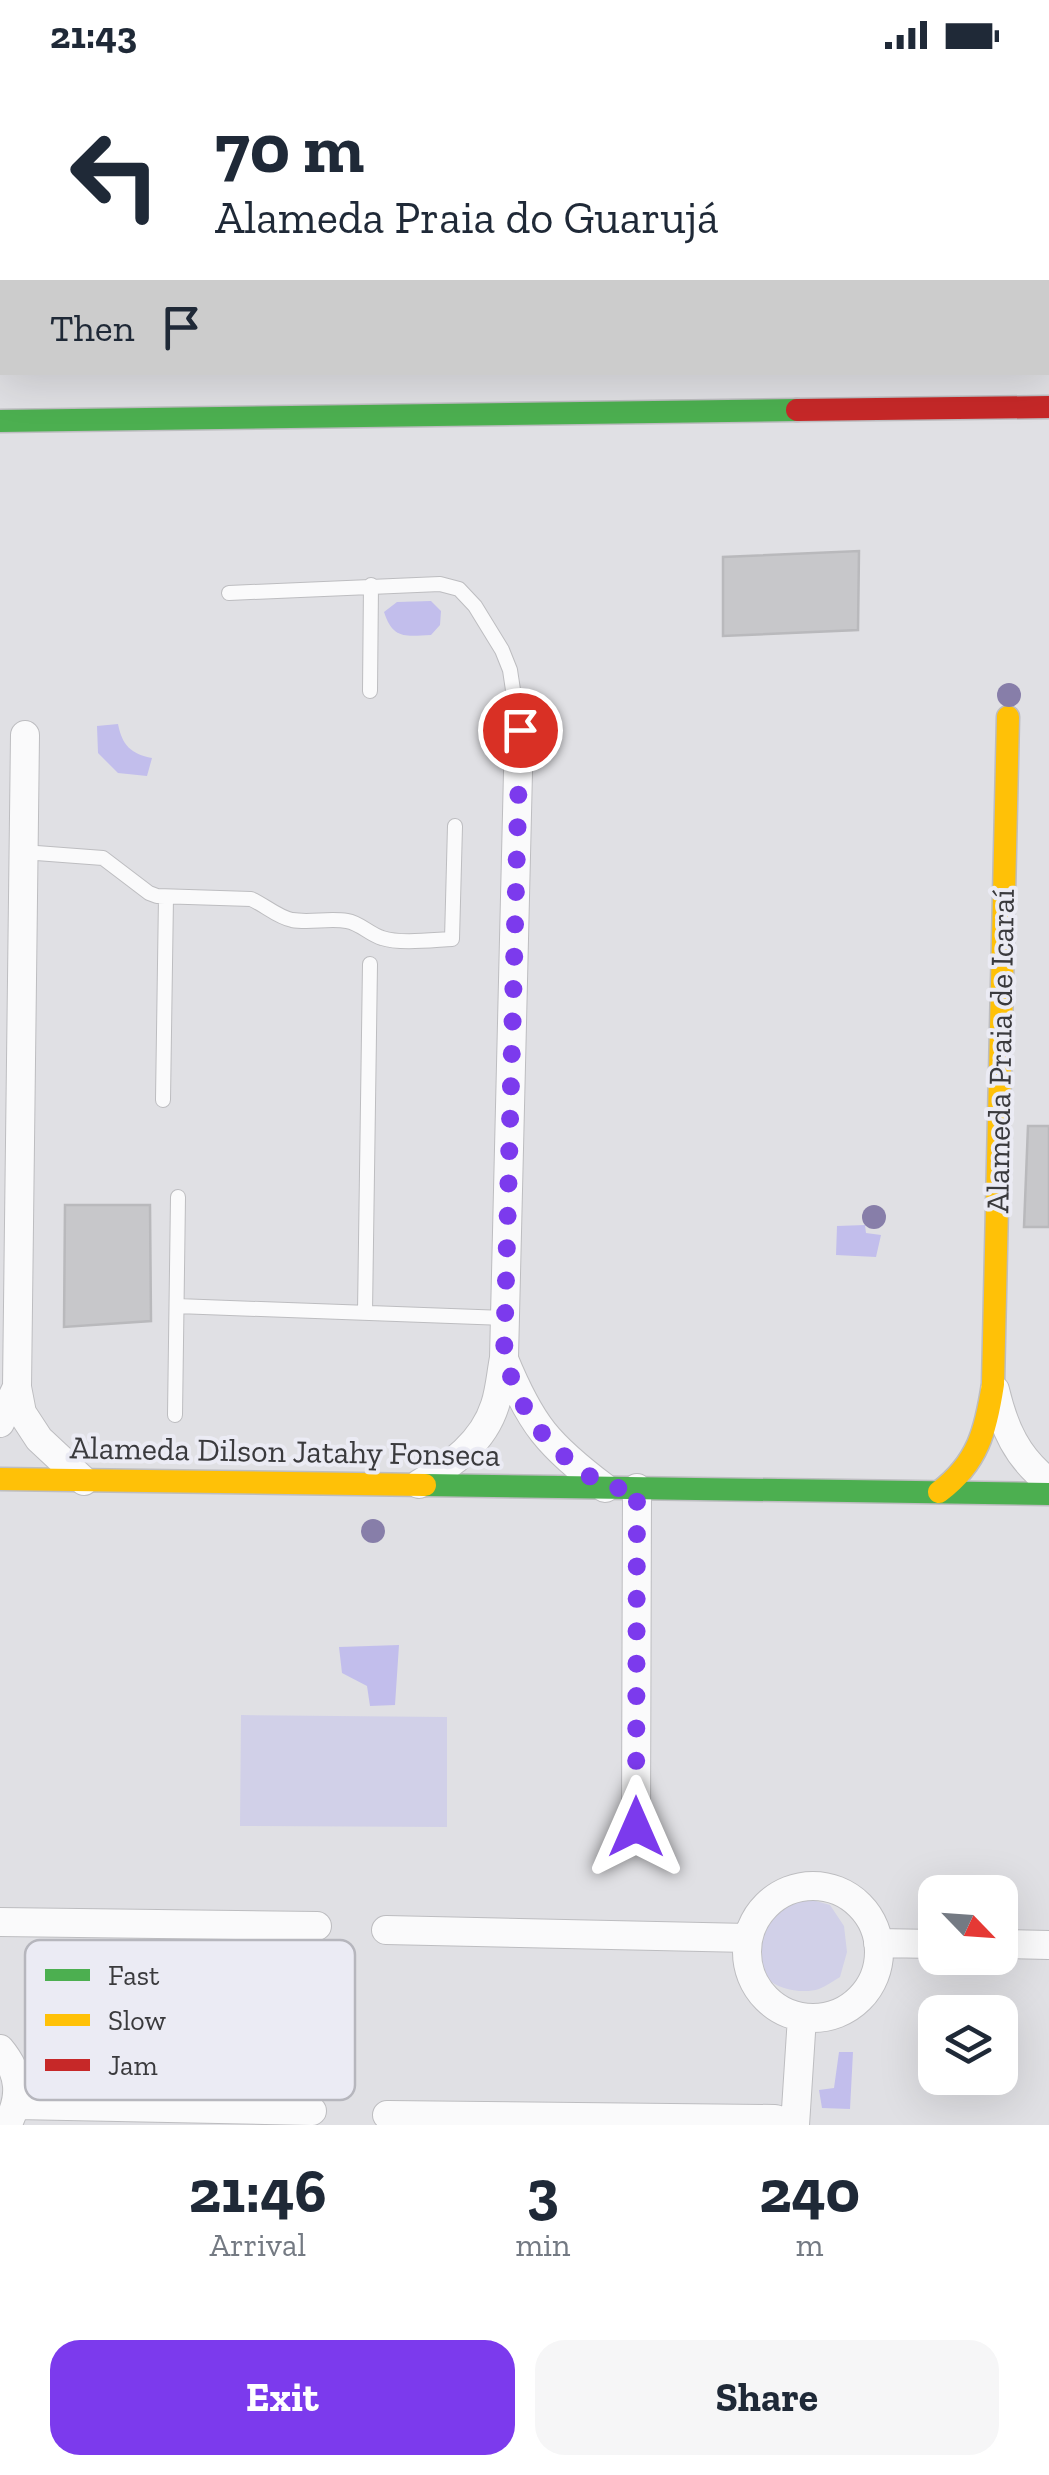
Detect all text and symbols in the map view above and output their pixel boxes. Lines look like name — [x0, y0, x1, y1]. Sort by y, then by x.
text: 21:43 — [50, 12, 137, 58]
text: 70 m — [215, 106, 364, 190]
icon: left — [50, 110, 180, 240]
text: Alameda Praia do Guarujá — [215, 191, 719, 245]
icon: arrive — [154, 300, 209, 355]
text: Then — [50, 305, 134, 351]
pin — [478, 688, 563, 773]
icon: arrive — [493, 703, 548, 758]
street label: Alameda Praia de Icaraí — [978, 889, 1022, 1213]
street label: Alameda Dilson Jatahy Fonseca — [69, 1428, 501, 1474]
position arrow — [584, 1775, 688, 1879]
north arrow — [918, 1875, 1018, 1975]
map controls — [918, 1875, 1018, 2095]
legend — [25, 1940, 355, 2100]
text: Fast — [108, 1959, 160, 1992]
button: layers — [918, 1995, 1018, 2095]
text: Slow — [108, 2004, 166, 2037]
text: Jam — [108, 2049, 158, 2082]
text: 21:46 — [189, 2155, 327, 2227]
text: 3 — [527, 2155, 559, 2227]
text: 240 — [759, 2155, 860, 2227]
text: Arrival — [209, 2226, 306, 2264]
text: min — [515, 2226, 570, 2264]
text: m — [796, 2226, 823, 2264]
button: Exit — [50, 2340, 515, 2455]
button: Share — [535, 2340, 999, 2455]

